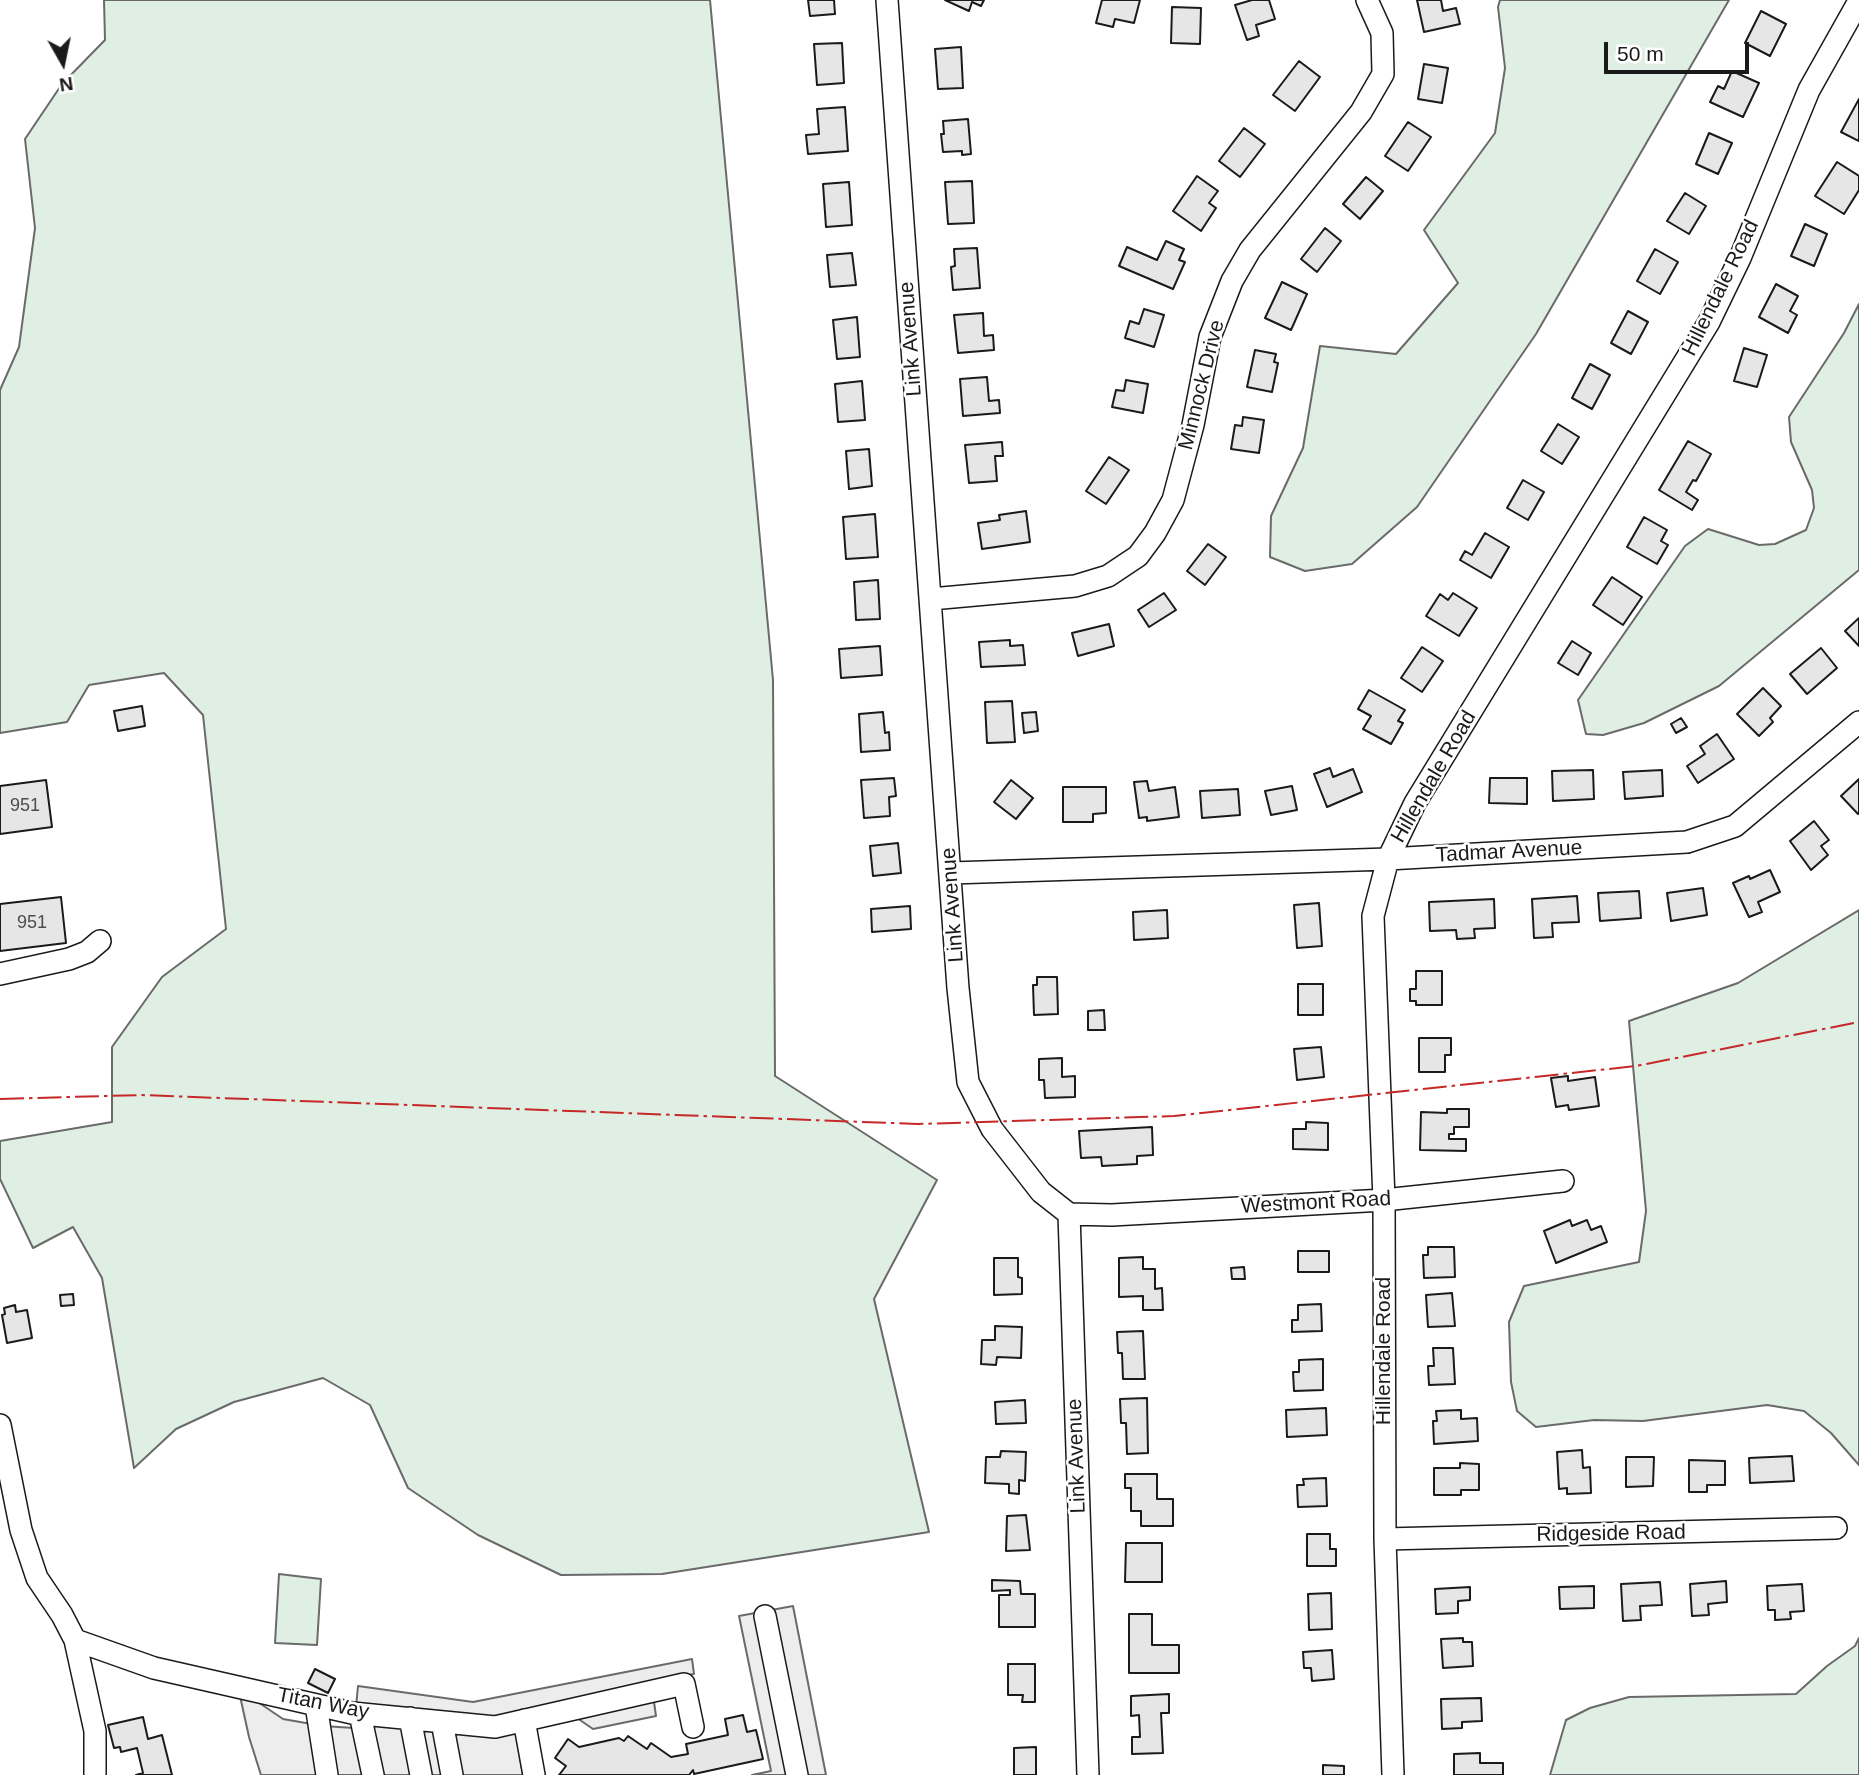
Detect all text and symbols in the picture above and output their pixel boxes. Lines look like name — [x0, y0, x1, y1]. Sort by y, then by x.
north arrow — [28, 28, 98, 98]
scale bar — [1607, 28, 1752, 72]
text: 50 m — [1617, 42, 1664, 65]
text: N — [58, 73, 75, 96]
street label: Hillendale Road — [1677, 216, 1765, 360]
street label: Link Avenue — [894, 281, 928, 397]
street label: Minnock Drive — [1174, 317, 1230, 453]
street label: Hillendale Road — [1386, 707, 1482, 847]
house number: 951 — [10, 795, 40, 817]
street label: Tadmar Avenue — [1435, 836, 1583, 868]
street label: Link Avenue — [936, 847, 970, 963]
house number: 951 — [17, 912, 47, 934]
street label: Westmont Road — [1240, 1186, 1392, 1220]
street label: Hillendale Road — [1371, 1277, 1397, 1425]
street label: Link Avenue — [1062, 1398, 1092, 1514]
street label: Ridgeside Road — [1536, 1520, 1686, 1548]
street label: Titan Way — [275, 1683, 371, 1725]

